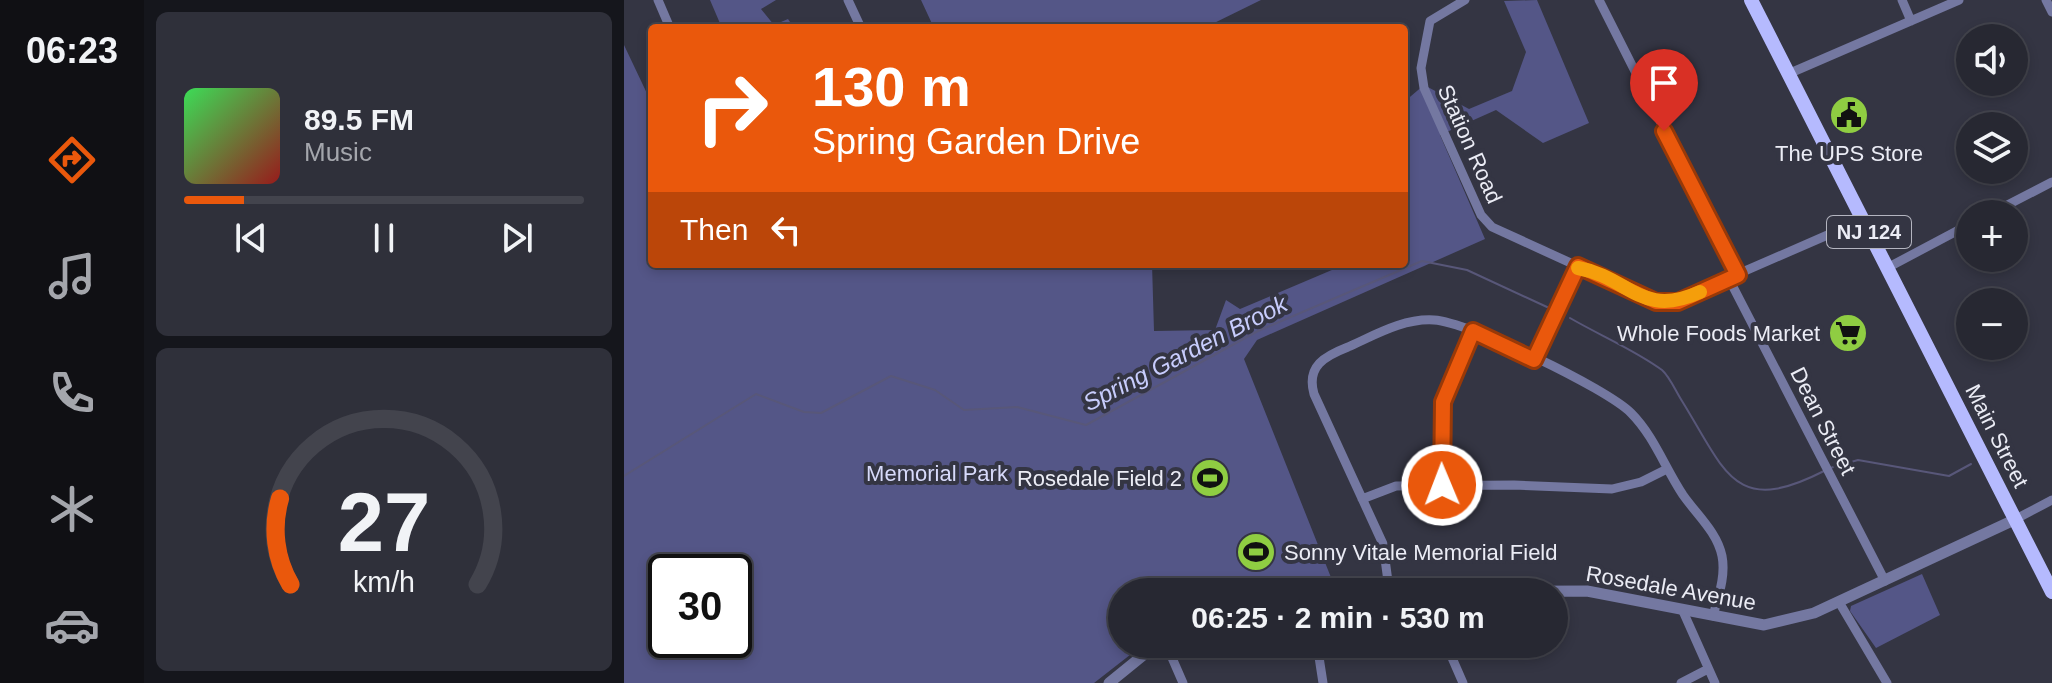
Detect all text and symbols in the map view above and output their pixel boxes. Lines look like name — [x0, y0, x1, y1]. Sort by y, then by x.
map controls — [1956, 24, 2028, 360]
button: sound — [1956, 24, 2028, 96]
text: 06:23 — [26, 30, 118, 71]
pin — [1630, 49, 1698, 131]
text: 130 m — [812, 55, 971, 118]
icon: right — [680, 56, 784, 160]
icon: arrive — [1642, 61, 1686, 105]
street label: Station Road — [1433, 81, 1507, 207]
public building icon: The UPS Store — [1828, 94, 1870, 136]
text: 89.5 FM — [304, 103, 414, 136]
button: layers — [1956, 112, 2028, 184]
text: Spring Garden Drive — [812, 121, 1140, 162]
icon: directions — [44, 132, 100, 188]
text: Music — [304, 137, 372, 167]
place label: The UPS Store — [1775, 141, 1923, 166]
button: + — [1956, 200, 2028, 272]
icon: left — [764, 208, 808, 252]
text: Then — [680, 213, 748, 246]
icon: previous — [229, 216, 273, 260]
icon: pause — [362, 216, 406, 260]
icon: next — [495, 216, 539, 260]
road number: NJ 124 — [1827, 216, 1911, 248]
icon: music — [44, 248, 100, 304]
button: − — [1956, 288, 2028, 360]
water label: Spring Garden Brook — [1078, 289, 1293, 416]
supermarket icon: Whole Foods Market — [1827, 312, 1869, 354]
place label: Whole Foods Market — [1617, 321, 1820, 346]
street label: Dean Street — [1785, 363, 1861, 479]
icon: phone — [44, 365, 100, 421]
street label: Main Street — [1960, 380, 2034, 492]
position arrow — [1400, 443, 1484, 527]
sports icon: Rosedale Field 2 — [1189, 457, 1231, 499]
park label: Memorial Park — [866, 461, 1009, 486]
place label: Rosedale Field 2 — [1017, 466, 1182, 491]
text: 27 — [338, 476, 430, 569]
icon: climate — [44, 481, 100, 537]
sports icon: Sonny Vitale Memorial Field — [1235, 531, 1277, 573]
place label: Sonny Vitale Memorial Field — [1284, 540, 1558, 565]
speed limit sign: 30 — [648, 554, 752, 658]
street label: Rosedale Avenue — [1584, 561, 1758, 615]
text: km/h — [353, 566, 415, 598]
icon: car — [44, 597, 100, 653]
text: 06:25 · 2 min · 530 m — [1191, 601, 1485, 634]

